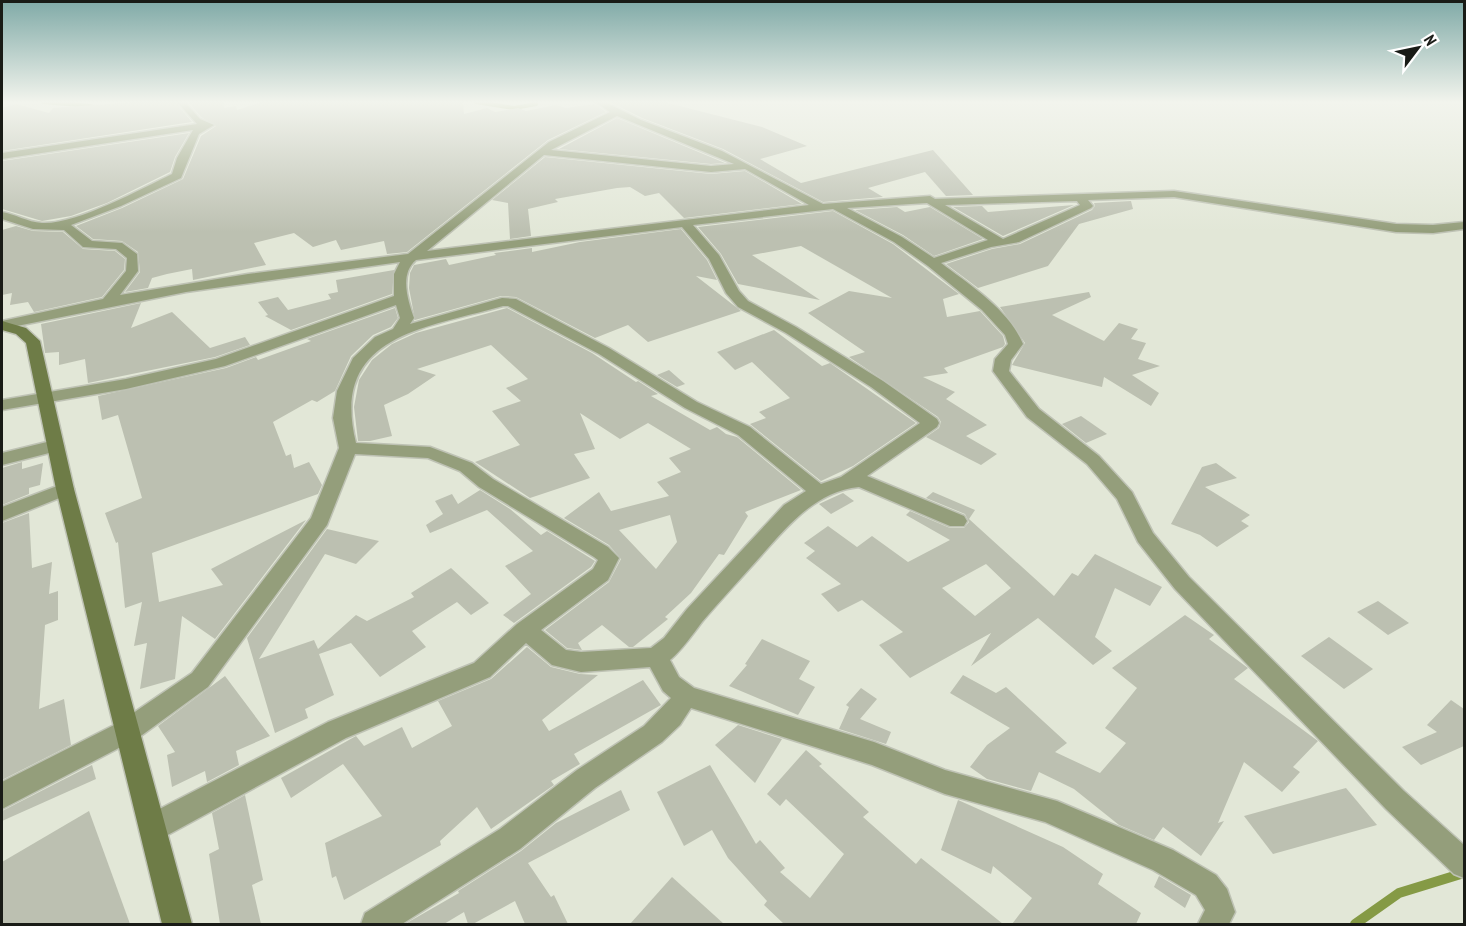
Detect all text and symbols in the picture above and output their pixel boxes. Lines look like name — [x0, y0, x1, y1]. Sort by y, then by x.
north arrow — [1388, 18, 1448, 78]
text: N — [1420, 31, 1441, 49]

